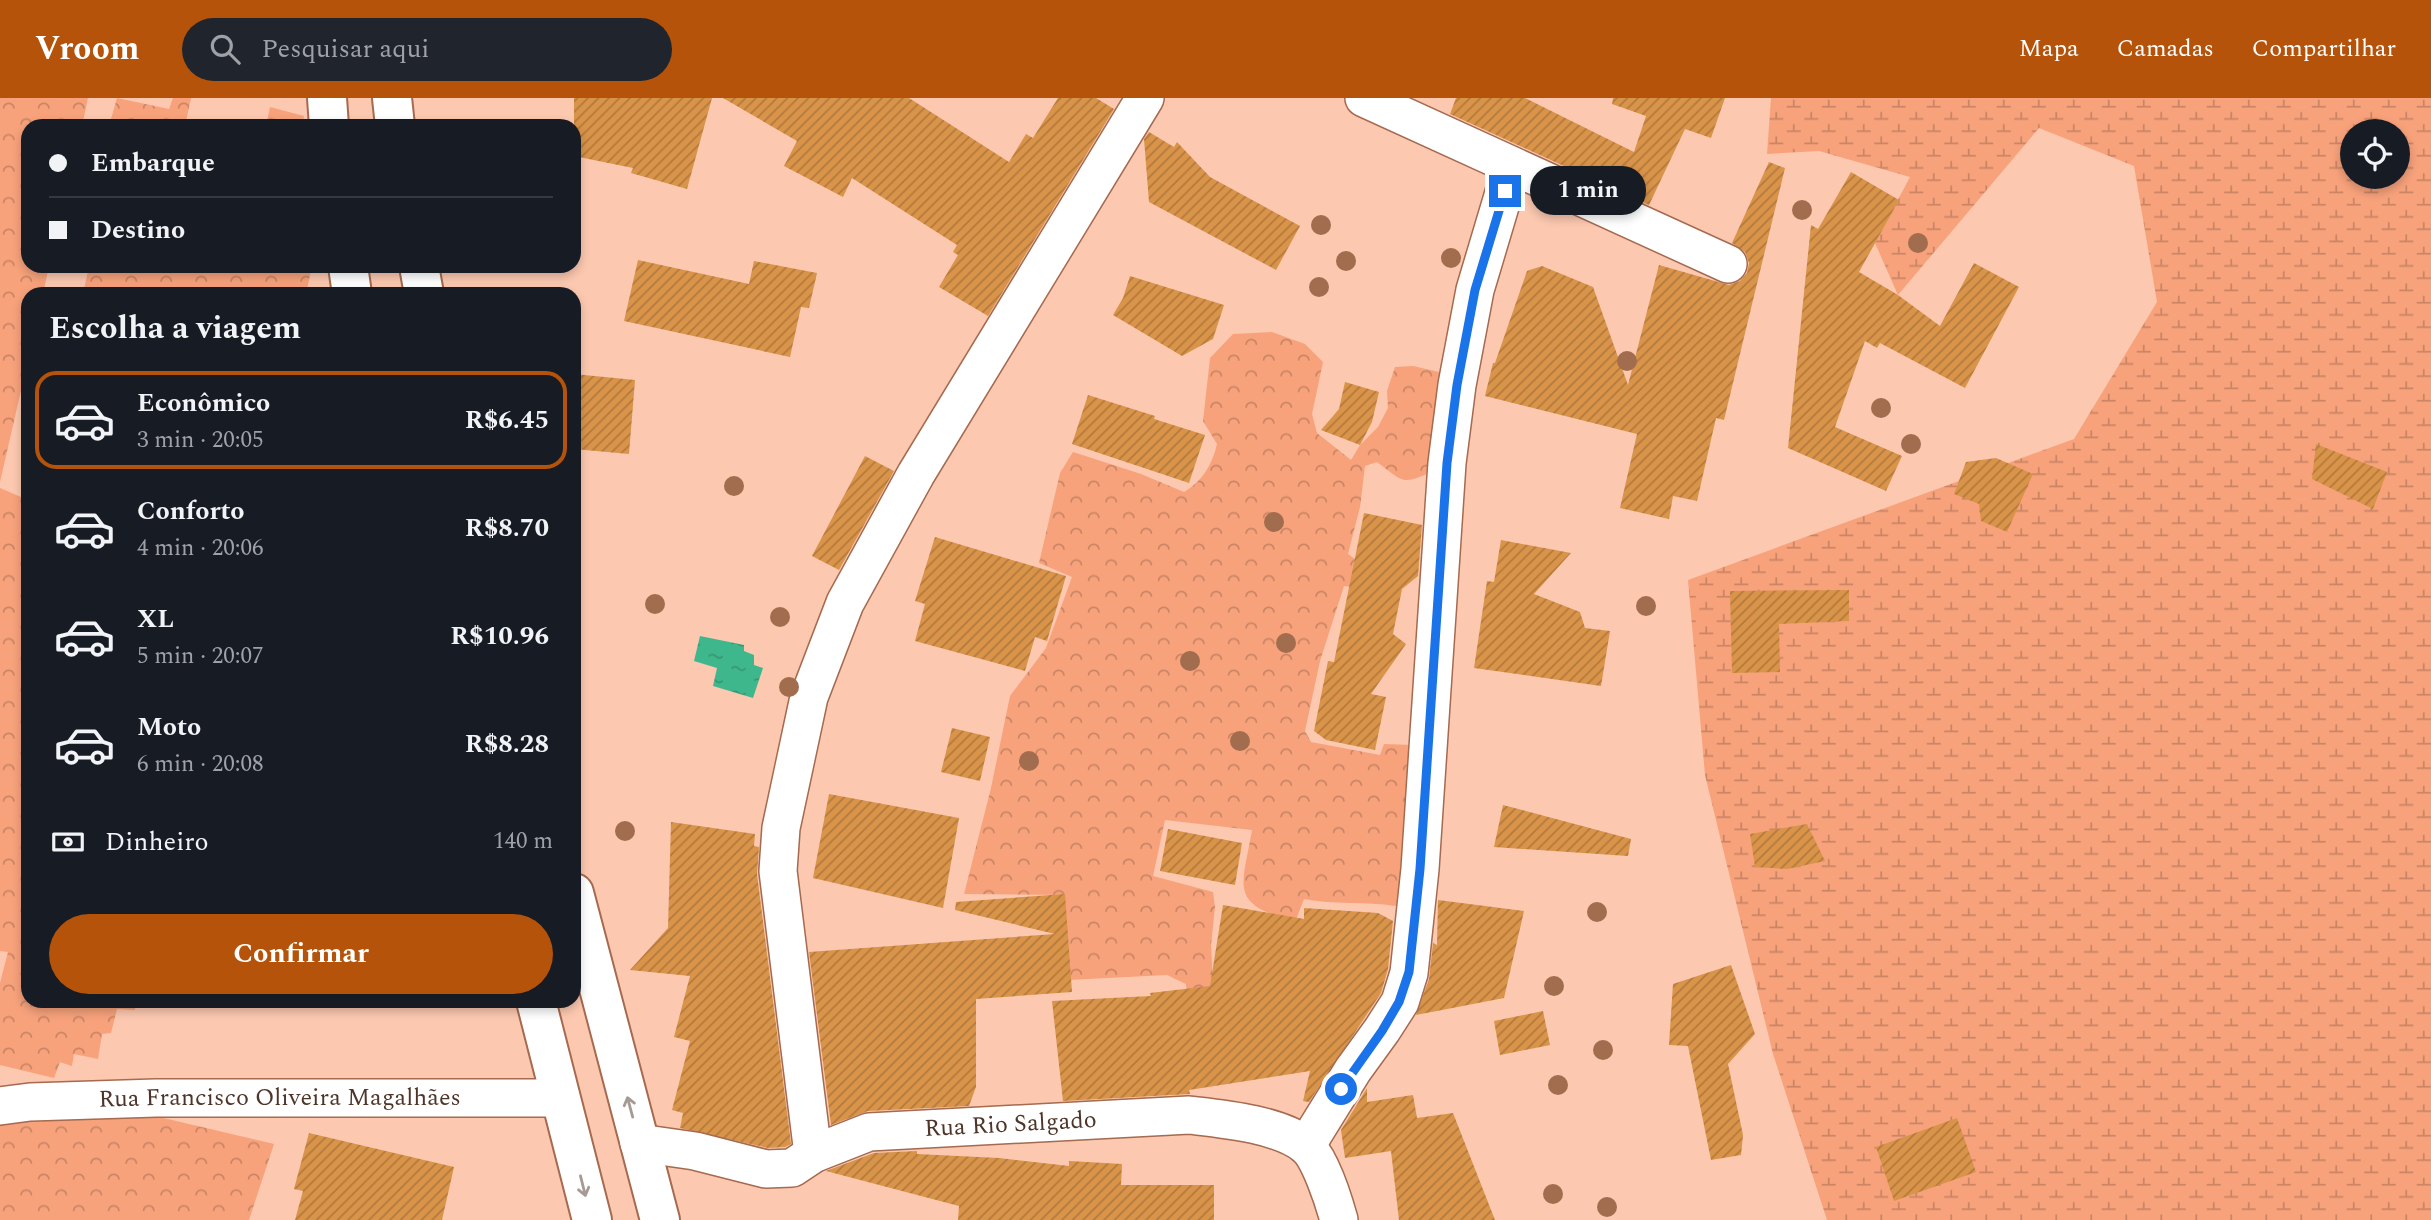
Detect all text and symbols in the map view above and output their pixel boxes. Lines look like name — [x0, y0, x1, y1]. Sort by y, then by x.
search box — [182, 18, 672, 81]
text: Vroom — [35, 24, 140, 74]
text: Pesquisar aqui — [262, 29, 429, 69]
icon: search — [206, 30, 244, 68]
text: Mapa — [2019, 31, 2079, 67]
text: Camadas — [2117, 31, 2214, 67]
text: Compartilhar — [2252, 31, 2396, 67]
map controls — [2340, 119, 2410, 189]
button: locate — [2340, 119, 2410, 189]
text: Embarque — [91, 143, 215, 183]
callout: 1 min — [1530, 166, 1645, 216]
text: 1 min — [1557, 173, 1619, 208]
route end — [1489, 175, 1521, 207]
text: Destino — [91, 210, 185, 250]
text: Escolha a viagem — [49, 304, 301, 353]
text: Econômico — [137, 383, 270, 423]
icon: car — [53, 389, 116, 452]
text: R$6.45 — [465, 400, 549, 440]
text: 3 min · 20:05 — [137, 423, 264, 458]
text: Conforto — [137, 491, 245, 531]
icon: car — [53, 497, 116, 560]
text: R$8.70 — [465, 508, 549, 548]
text: 4 min · 20:06 — [137, 531, 264, 566]
text: XL — [137, 599, 174, 639]
icon: car — [53, 605, 116, 668]
text: R$10.96 — [450, 616, 549, 656]
text: 5 min · 20:07 — [137, 639, 264, 674]
text: Moto — [137, 707, 201, 747]
icon: car — [53, 713, 116, 776]
text: R$8.28 — [465, 724, 549, 764]
text: 6 min · 20:08 — [137, 747, 264, 782]
text: Dinheiro — [105, 822, 209, 862]
icon: cash — [49, 823, 87, 861]
text: 140 m — [493, 824, 553, 859]
button: Confirmar — [49, 914, 553, 994]
route start — [1325, 1073, 1357, 1105]
street label: Rua Francisco Oliveira Magalhães — [98, 1080, 461, 1118]
one-way arrow — [623, 1096, 636, 1118]
street label: Rua Rio Salgado — [924, 1102, 1098, 1147]
one-way arrow — [577, 1174, 590, 1197]

